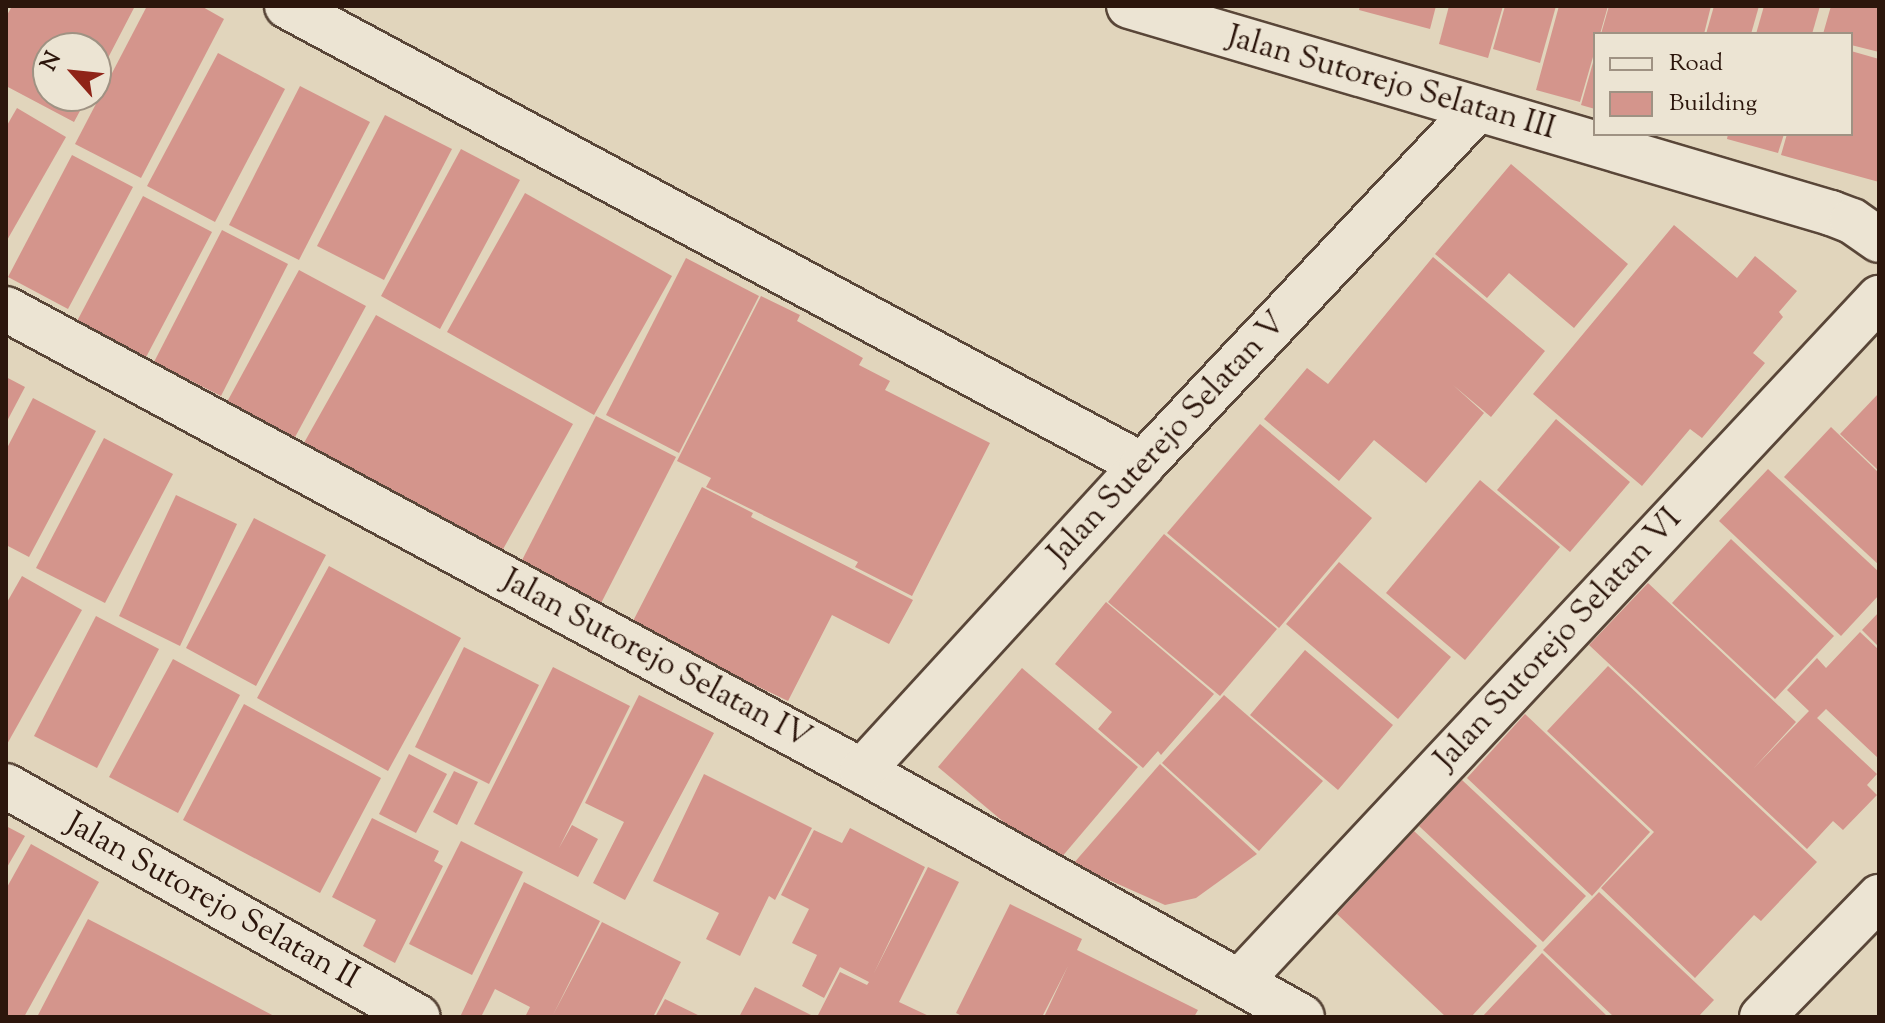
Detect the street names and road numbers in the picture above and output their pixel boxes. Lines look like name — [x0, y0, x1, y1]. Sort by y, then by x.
street label: Jalan Sutorejo Selatan III — [1223, 19, 1559, 149]
street label: Jalan Suterejo Selatan V — [1041, 305, 1295, 573]
street label: Jalan Sutorejo Selatan VI — [1428, 501, 1690, 779]
street label: Jalan Sutorejo Selatan IV — [495, 562, 817, 758]
street label: Jalan Sutorejo Selatan II — [59, 805, 365, 999]

